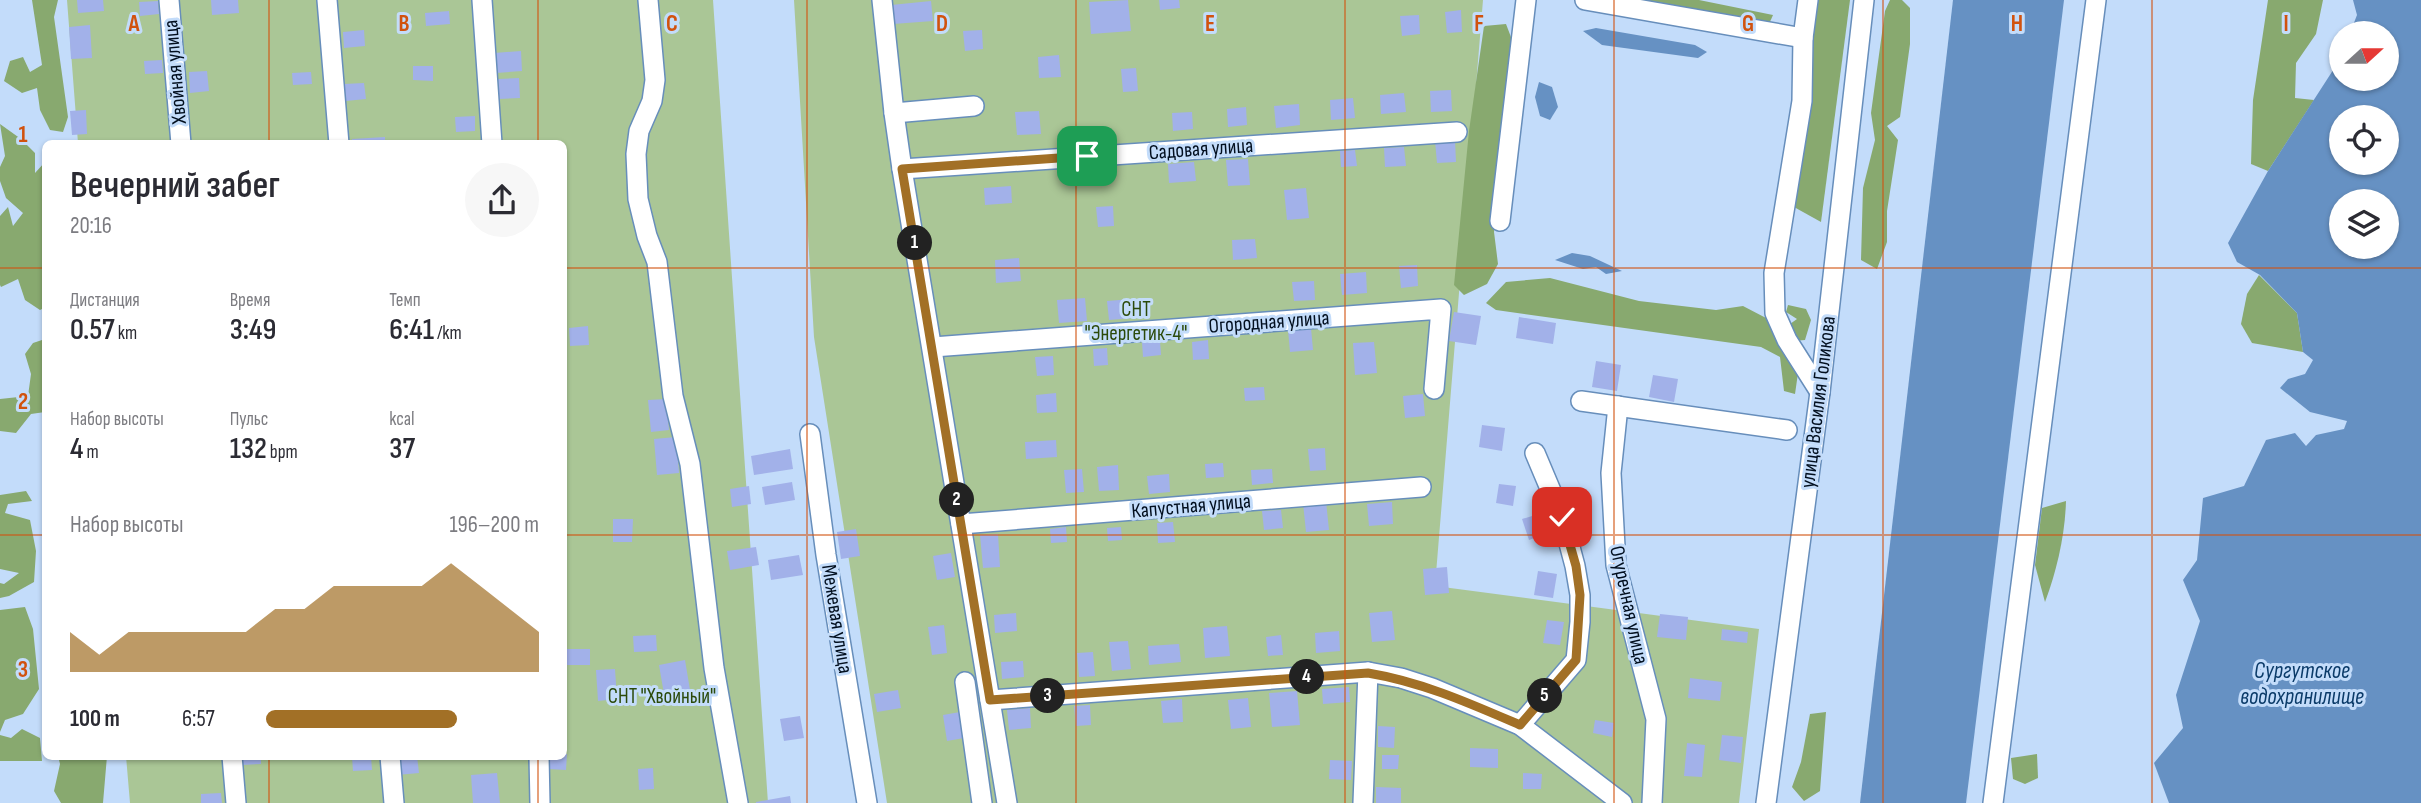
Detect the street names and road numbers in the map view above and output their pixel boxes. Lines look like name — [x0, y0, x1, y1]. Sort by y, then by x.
street label: Хвойная улица — [158, 19, 192, 126]
street label: Садовая улица — [1148, 133, 1254, 165]
street label: Огородная улица — [1208, 305, 1330, 339]
street label: улица Василия Голикова — [1795, 315, 1841, 489]
street label: Капустная улица — [1130, 488, 1252, 524]
street label: Огуречная улица — [1604, 543, 1654, 667]
street label: Межевая улица — [816, 563, 858, 675]

